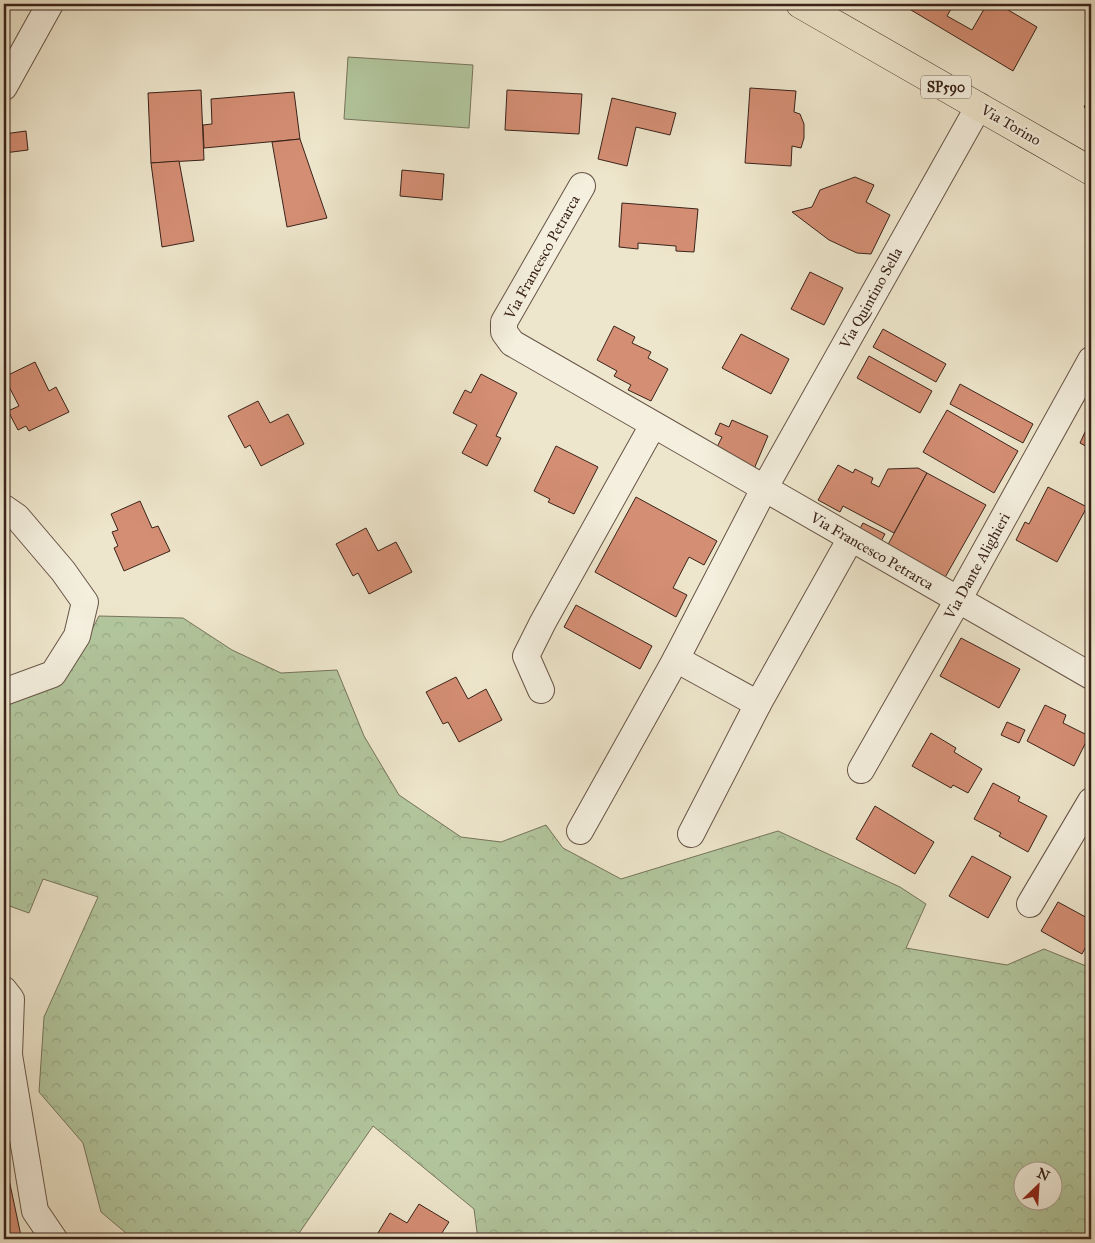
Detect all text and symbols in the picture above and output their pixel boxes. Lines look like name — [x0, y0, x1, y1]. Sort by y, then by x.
road number: SP590 — [921, 75, 971, 98]
street label: Via Torino — [977, 100, 1044, 150]
street label: Via Francesco Petrarca — [500, 191, 584, 323]
street label: Via Quintino Sella — [835, 244, 907, 353]
street label: Via Francesco Petrarca — [806, 508, 937, 594]
street label: Via Dante Alighieri — [940, 510, 1014, 623]
north arrow — [1012, 1160, 1062, 1210]
text: N — [1034, 1164, 1052, 1185]

